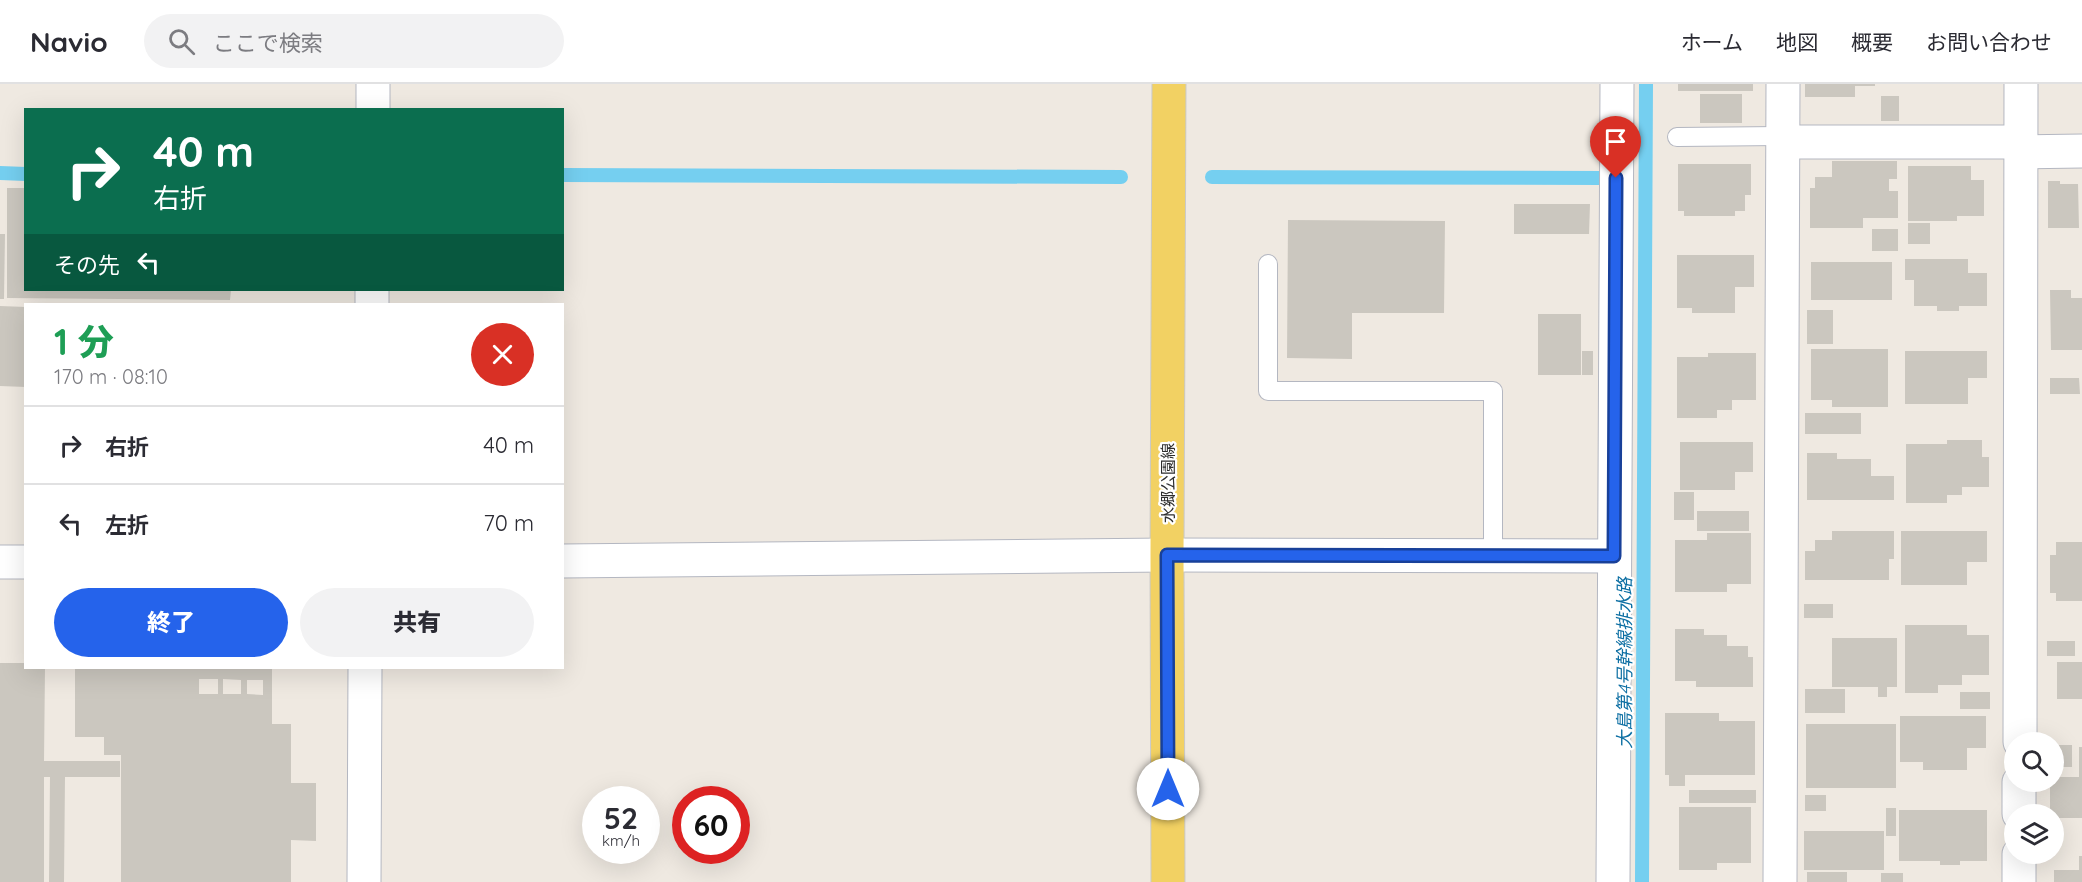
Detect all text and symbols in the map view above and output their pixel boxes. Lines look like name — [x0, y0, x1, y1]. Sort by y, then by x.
search box — [144, 14, 564, 68]
text: Navio — [30, 24, 108, 59]
icon: search — [165, 25, 198, 58]
text: ここで検索 — [213, 29, 323, 57]
text: ホーム — [1681, 29, 1743, 55]
text: 地図 — [1776, 29, 1818, 55]
text: 概要 — [1851, 29, 1893, 55]
text: お問い合わせ — [1926, 29, 2052, 55]
pin — [1590, 116, 1641, 178]
text: 40 m — [153, 125, 254, 178]
icon: arrive — [1599, 125, 1632, 158]
icon: right — [54, 132, 132, 210]
text: 右折 — [153, 181, 207, 215]
icon: left — [132, 246, 165, 279]
text: その先 — [54, 251, 120, 279]
text: 1 分 — [54, 319, 114, 364]
button: close — [471, 323, 534, 386]
text: 170 m · 08:10 — [54, 364, 168, 389]
icon: right — [54, 429, 87, 462]
text: 40 m — [483, 431, 534, 459]
text: 右折 — [105, 433, 149, 461]
street label: 水郷公園線 — [1158, 443, 1178, 523]
icon: left — [54, 507, 87, 540]
text: 70 m — [484, 509, 534, 537]
text: 左折 — [105, 511, 149, 539]
water label: 大島第4号幹線排水路 — [1613, 575, 1636, 749]
button: 終了 — [54, 588, 288, 657]
button: 共有 — [300, 588, 534, 657]
map controls — [2004, 732, 2064, 864]
button: search — [2004, 732, 2064, 792]
position arrow — [1136, 757, 1200, 821]
speed limit sign: 60 — [672, 786, 750, 864]
text: 52 — [604, 799, 638, 837]
button: layers — [2004, 804, 2064, 864]
text: km/h — [602, 831, 640, 850]

